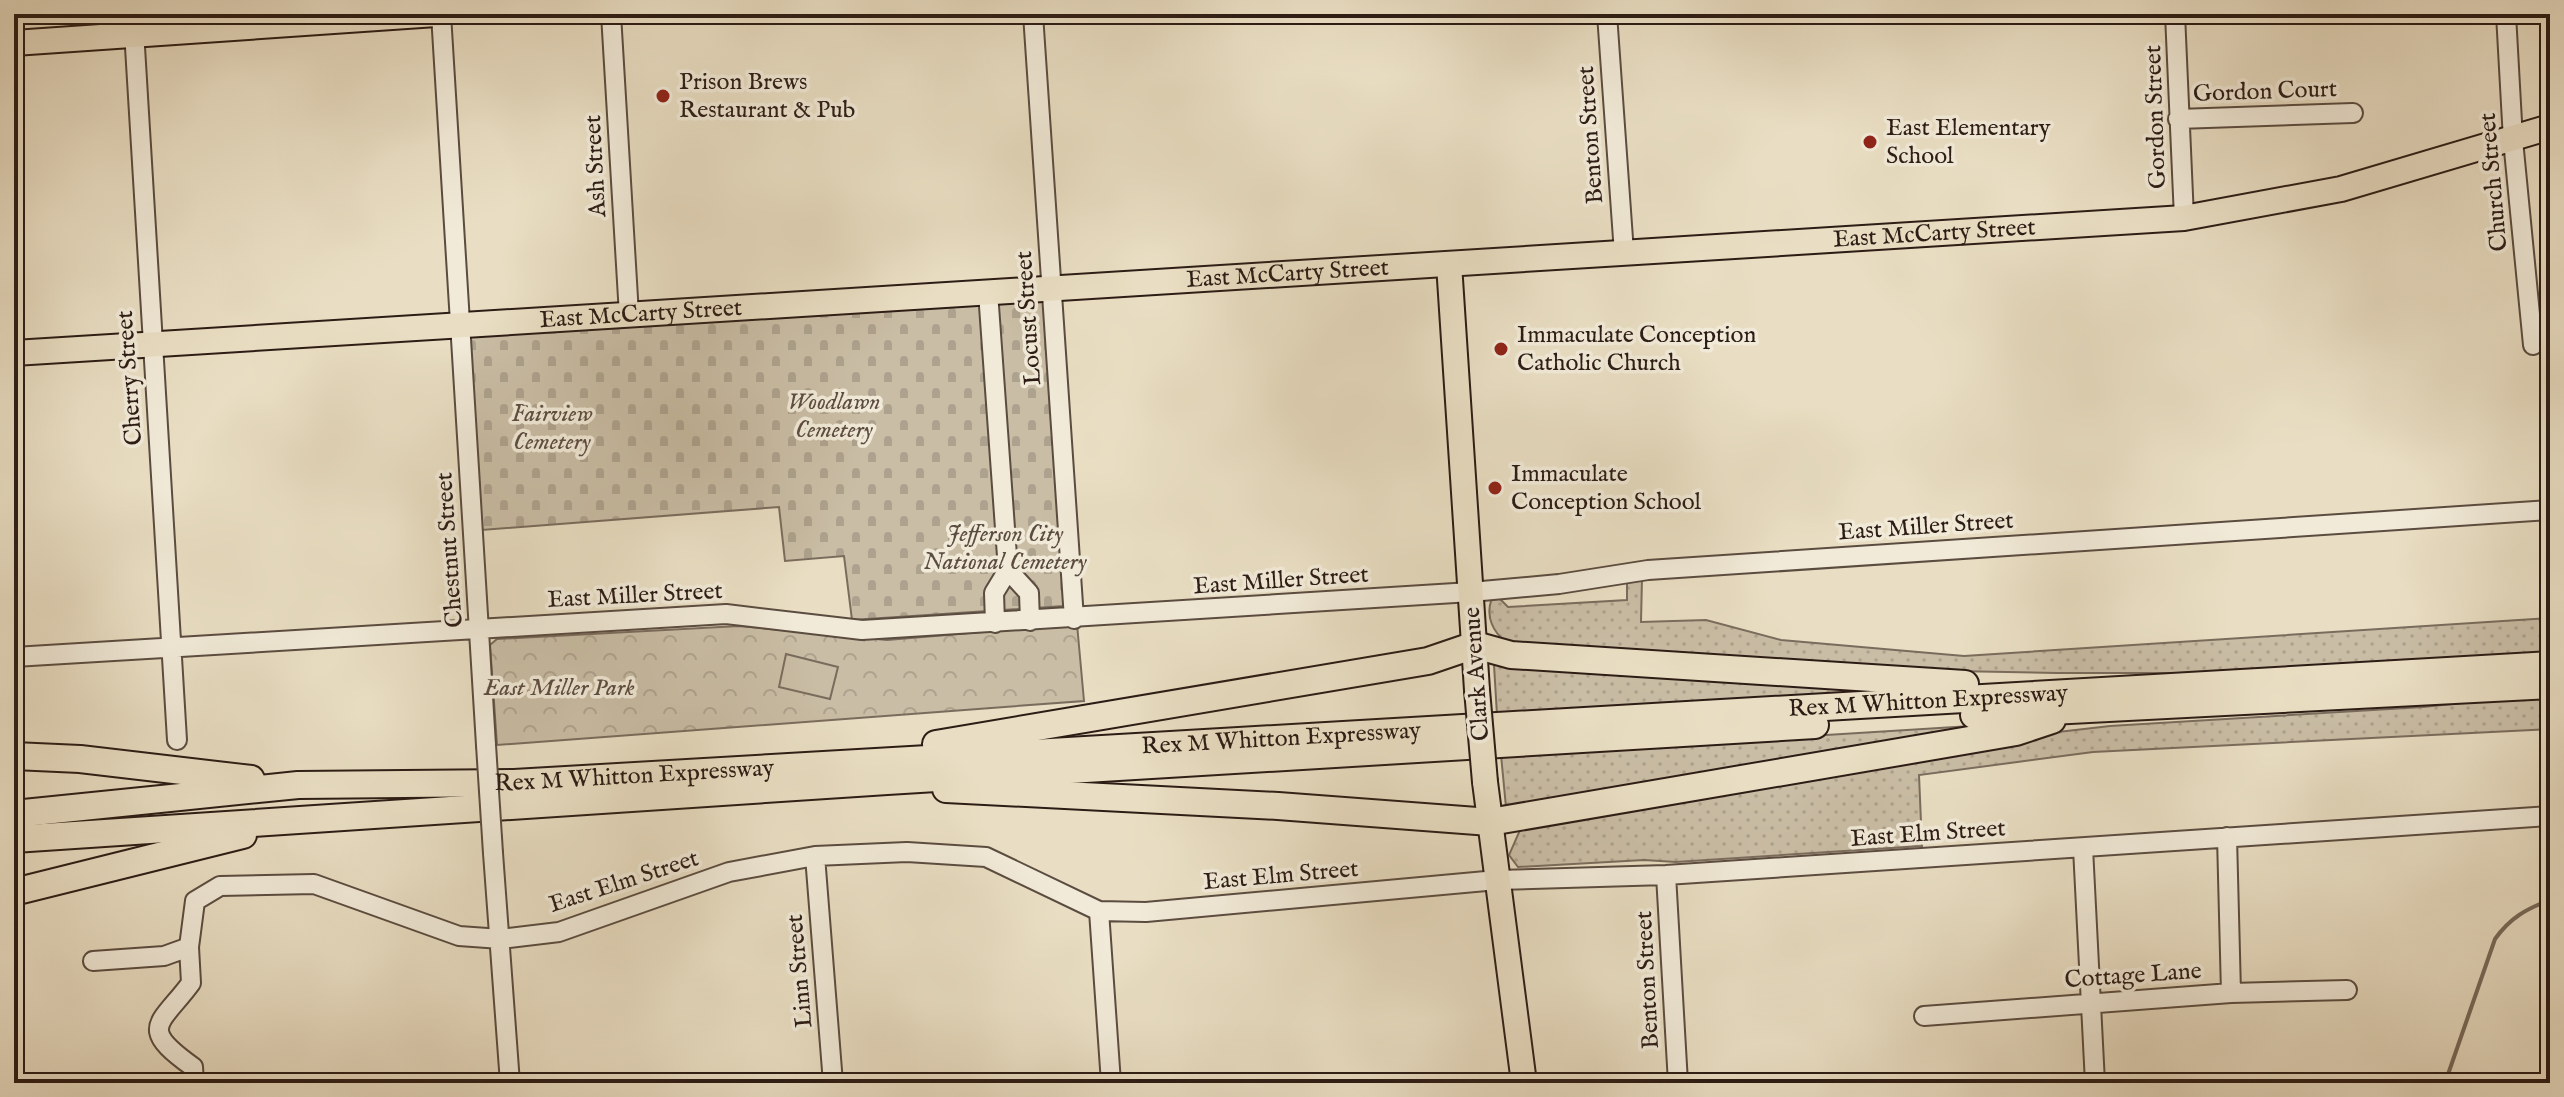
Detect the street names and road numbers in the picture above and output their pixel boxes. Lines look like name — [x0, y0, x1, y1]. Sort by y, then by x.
street label: Gordon Street — [2138, 44, 2174, 190]
street label: Benton Street — [1571, 65, 1611, 205]
street label: Gordon Court — [2193, 74, 2337, 110]
street label: Church Street — [2473, 111, 2515, 253]
street label: Ash Street — [578, 114, 614, 219]
street label: East McCarty Street — [1832, 212, 2037, 255]
street label: Locust Street — [1009, 250, 1049, 386]
street label: East McCarty Street — [1185, 252, 1390, 296]
street label: East McCarty Street — [539, 292, 743, 336]
street label: Cherry Street — [110, 309, 150, 447]
street label: Chestnut Street — [429, 471, 471, 629]
street label: East Miller Street — [1837, 505, 2015, 549]
street label: East Miller Street — [1192, 559, 1370, 603]
street label: East Miller Street — [546, 576, 724, 616]
street label: Clark Avenue — [1457, 606, 1497, 742]
street label: Rex M Whitton Expressway — [1787, 677, 2069, 725]
street label: Rex M Whitton Expressway — [1141, 715, 1422, 762]
street label: Rex M Whitton Expressway — [494, 752, 775, 799]
street label: East Elm Street — [1849, 813, 2007, 855]
street label: East Elm Street — [545, 843, 703, 921]
street label: East Elm Street — [1202, 854, 1360, 898]
street label: Benton Street — [1629, 910, 1667, 1050]
street label: Linn Street — [780, 913, 820, 1029]
street label: Cottage Lane — [2063, 956, 2203, 996]

